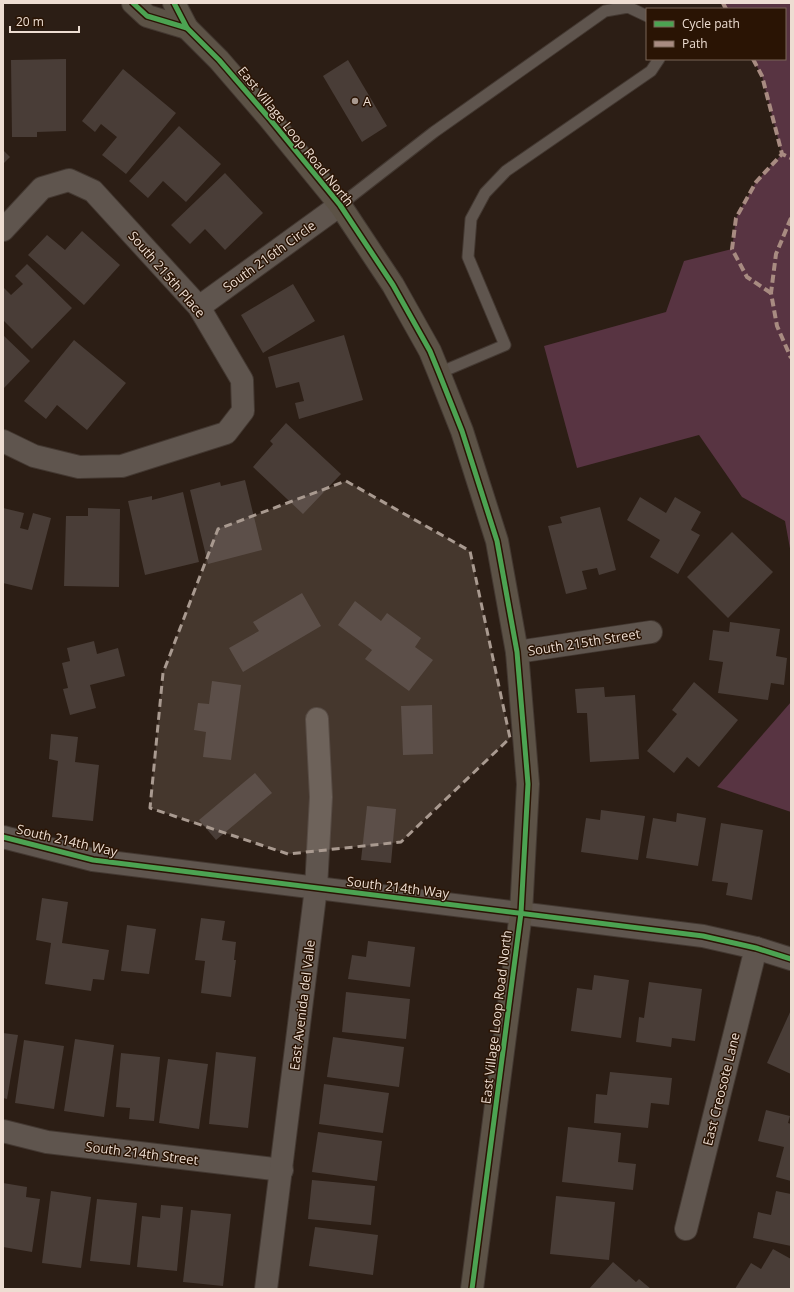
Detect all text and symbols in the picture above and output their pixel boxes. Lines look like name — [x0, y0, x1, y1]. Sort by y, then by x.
scale bar — [10, 8, 79, 34]
legend — [646, 8, 786, 60]
text: 20 m — [16, 13, 44, 30]
text: Cycle path — [682, 15, 740, 32]
text: Path — [682, 35, 708, 52]
street label: East Village Loop Road North — [234, 62, 358, 210]
place label: A — [363, 92, 372, 110]
marker: A — [350, 96, 360, 106]
street label: South 216th Circle — [219, 216, 319, 296]
street label: South 215th Place — [124, 227, 210, 321]
street label: South 215th Street — [527, 624, 642, 660]
street label: South 214th Way — [15, 820, 120, 860]
street label: South 214th Way — [346, 872, 451, 902]
street label: East Village Loop Road North — [476, 929, 516, 1105]
street label: East Avenida del Valle — [285, 939, 319, 1071]
street label: East Creosote Lane — [698, 1031, 744, 1147]
street label: South 214th Street — [85, 1137, 200, 1169]

